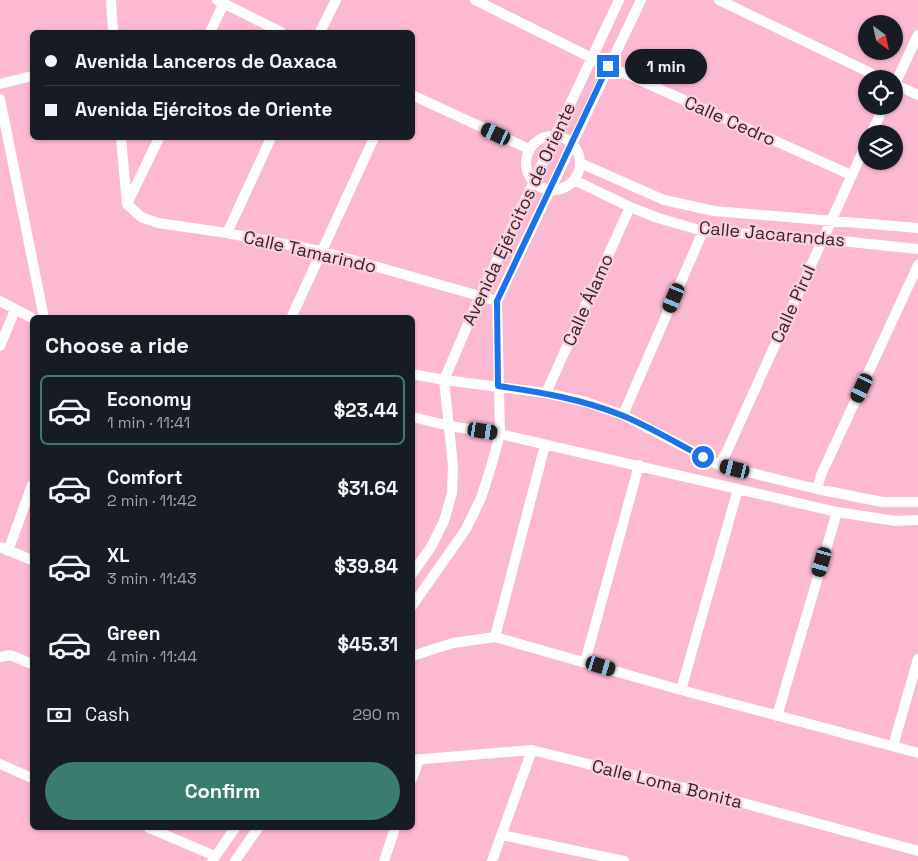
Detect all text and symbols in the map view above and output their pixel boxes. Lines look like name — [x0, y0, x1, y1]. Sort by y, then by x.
north arrow — [858, 15, 902, 60]
map controls — [858, 15, 903, 170]
callout: 1 min — [626, 48, 708, 84]
text: Avenida Lanceros de Oaxaca — [75, 49, 337, 74]
route end — [597, 55, 619, 77]
text: 1 min — [646, 56, 686, 77]
button: locate — [858, 70, 903, 115]
street label: Calle Cedro — [681, 90, 779, 151]
text: Avenida Ejércitos de Oriente — [75, 97, 332, 122]
street label: Avenida Ejércitos de Oriente — [457, 99, 580, 329]
car — [479, 121, 512, 147]
button: layers — [858, 125, 903, 170]
street label: Calle Jacarandas — [698, 216, 846, 251]
street label: Calle Tamarindo — [241, 225, 379, 278]
street label: Calle Álamo — [557, 250, 618, 349]
street label: Calle Pirul — [765, 261, 820, 347]
car — [661, 281, 686, 315]
text: Choose a ride — [45, 331, 189, 359]
car — [848, 371, 875, 405]
text: Economy — [107, 387, 191, 412]
icon: car — [47, 388, 92, 433]
text: $23.44 — [334, 398, 398, 423]
text: 1 min · 11:41 — [107, 412, 190, 433]
car — [467, 421, 498, 441]
route start — [692, 446, 714, 468]
car — [718, 458, 751, 480]
text: Comfort — [107, 465, 183, 490]
icon: car — [47, 466, 92, 511]
text: $31.64 — [337, 476, 398, 501]
text: 2 min · 11:42 — [107, 490, 197, 511]
text: XL — [107, 543, 130, 568]
icon: car — [47, 544, 92, 589]
car — [810, 546, 833, 578]
text: $39.84 — [334, 554, 398, 579]
text: 3 min · 11:43 — [107, 568, 197, 589]
text: Green — [107, 621, 160, 646]
icon: car — [47, 622, 92, 667]
text: $45.31 — [338, 632, 398, 657]
text: 4 min · 11:44 — [107, 646, 197, 667]
car — [584, 654, 617, 678]
icon: cash — [45, 701, 73, 729]
text: Cash — [85, 702, 130, 727]
text: 290 m — [352, 704, 400, 725]
street label: Calle Loma Bonita — [589, 754, 745, 813]
button: Confirm — [45, 762, 400, 820]

